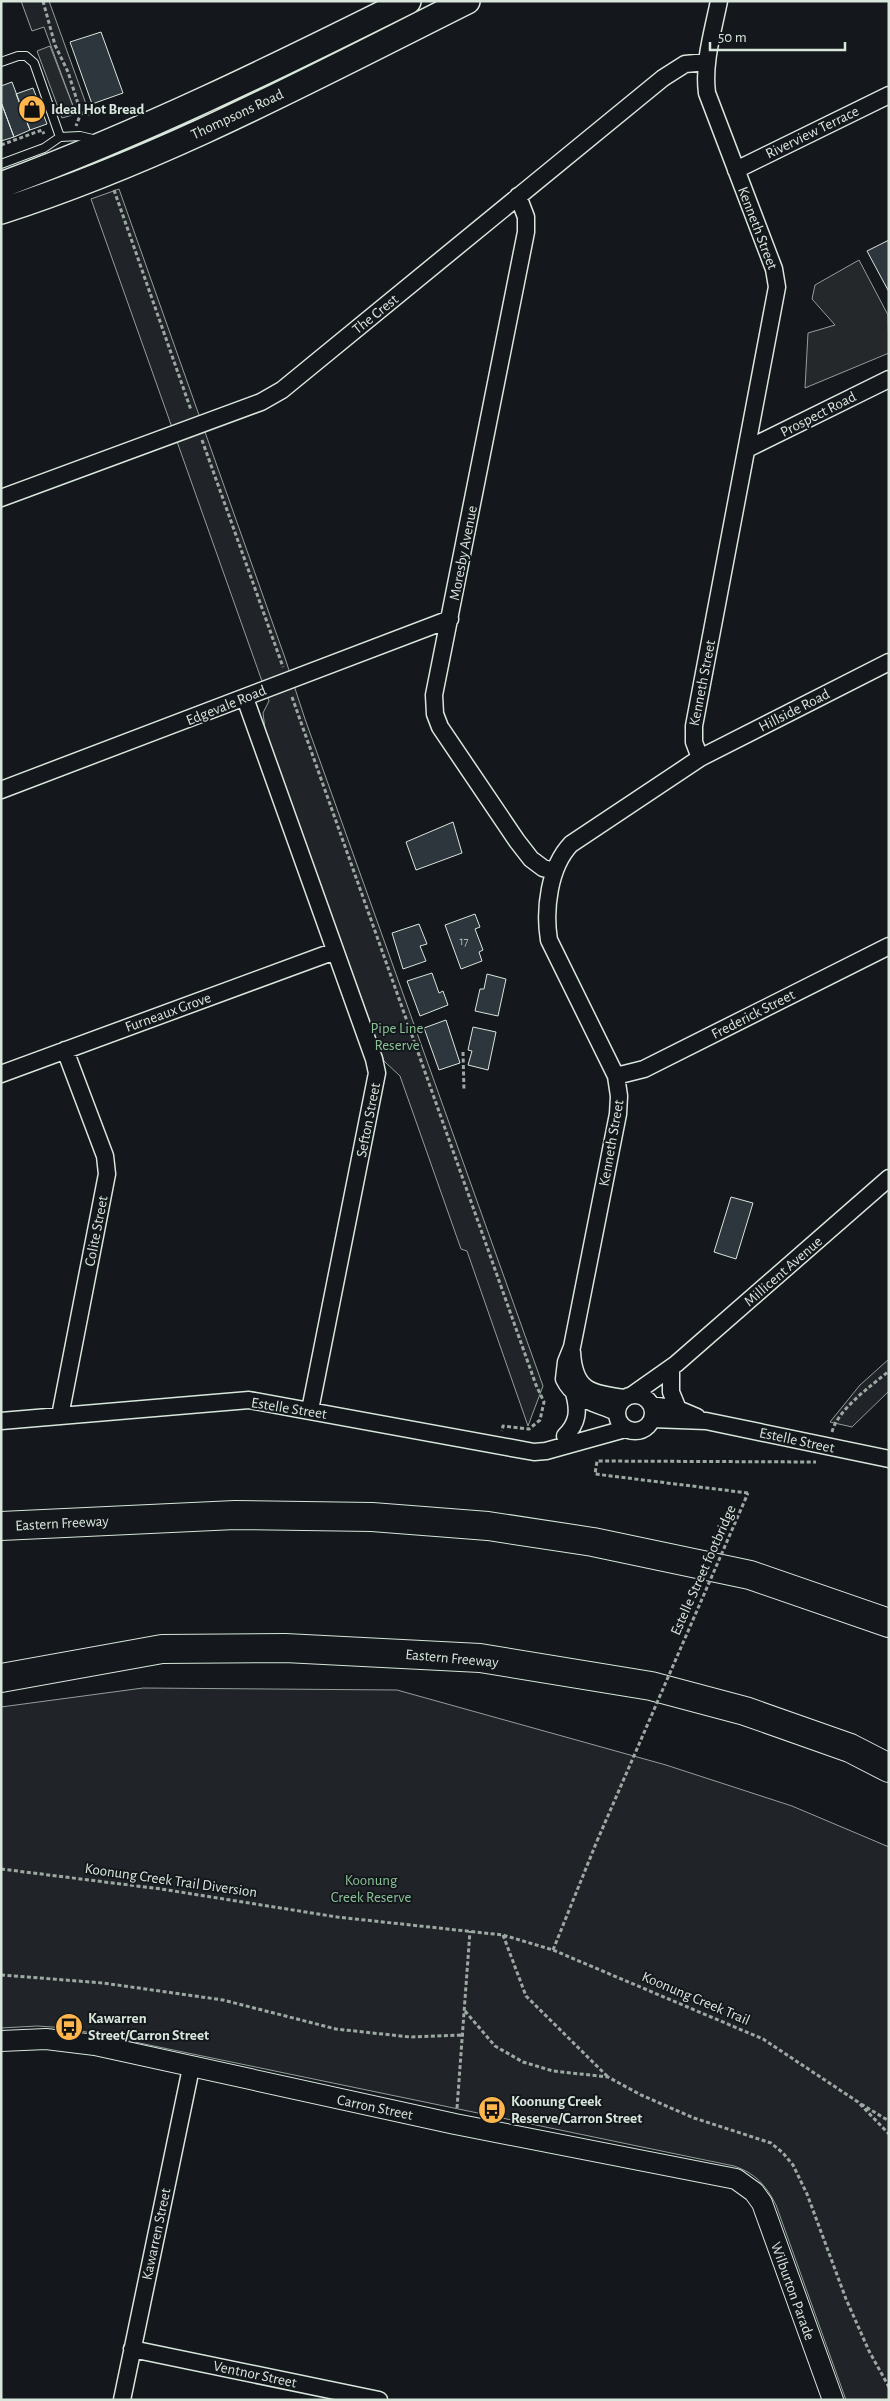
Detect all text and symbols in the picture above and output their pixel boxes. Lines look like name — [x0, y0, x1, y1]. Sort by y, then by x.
scale bar — [710, 20, 845, 52]
text: 50 m — [718, 30, 747, 45]
street label: Thompsons Road — [189, 86, 286, 142]
shop icon: Ideal Hot Bread — [17, 94, 47, 124]
place label: Ideal Hot Bread — [51, 102, 145, 117]
street label: Riverview Terrace — [763, 103, 861, 162]
street label: Kenneth Street — [735, 185, 780, 272]
street label: The Crest — [350, 291, 401, 337]
street label: Prospect Road — [778, 389, 859, 440]
street label: Moresby Avenue — [447, 504, 480, 602]
street label: Kenneth Street — [687, 639, 718, 727]
street label: Edgevale Road — [184, 683, 269, 728]
street label: Hillside Road — [756, 686, 832, 735]
house number: 17 — [459, 935, 469, 947]
street label: Frederick Street — [709, 987, 797, 1042]
street label: Furneaux Grove — [123, 990, 213, 1035]
park label: Pipe Line Reserve — [371, 1021, 424, 1053]
street label: Sefton Street — [354, 1081, 383, 1159]
street label: Kenneth Street — [597, 1099, 627, 1187]
street label: Colite Street — [82, 1194, 111, 1268]
street label: Millicent Avenue — [741, 1234, 825, 1309]
street label: Estelle Street — [250, 1395, 328, 1422]
street label: Estelle Street — [758, 1425, 836, 1456]
street label: Estelle Street footbridge — [668, 1503, 739, 1638]
street label: Eastern Freeway — [15, 1514, 110, 1533]
street label: Eastern Freeway — [405, 1647, 500, 1670]
street label: Koonung Creek Trail Diversion — [84, 1861, 258, 1900]
park label: Koonung Creek Reserve — [331, 1873, 411, 1905]
street label: Koonung Creek Trail — [639, 1969, 752, 2028]
place label: Kawarren Street/Carron Street — [88, 2011, 209, 2043]
bus stop icon: Kawarren Street/Carron Street — [54, 2012, 84, 2042]
street label: Carron Street — [336, 2092, 414, 2123]
place label: Koonung Creek Reserve/Carron Street — [511, 2094, 642, 2126]
bus stop icon: Koonung Creek Reserve/Carron Street — [477, 2095, 507, 2125]
street label: Kawarren Street — [139, 2187, 174, 2281]
street label: Wilburton Parade — [768, 2240, 817, 2342]
street label: Ventnor Street — [212, 2358, 298, 2391]

